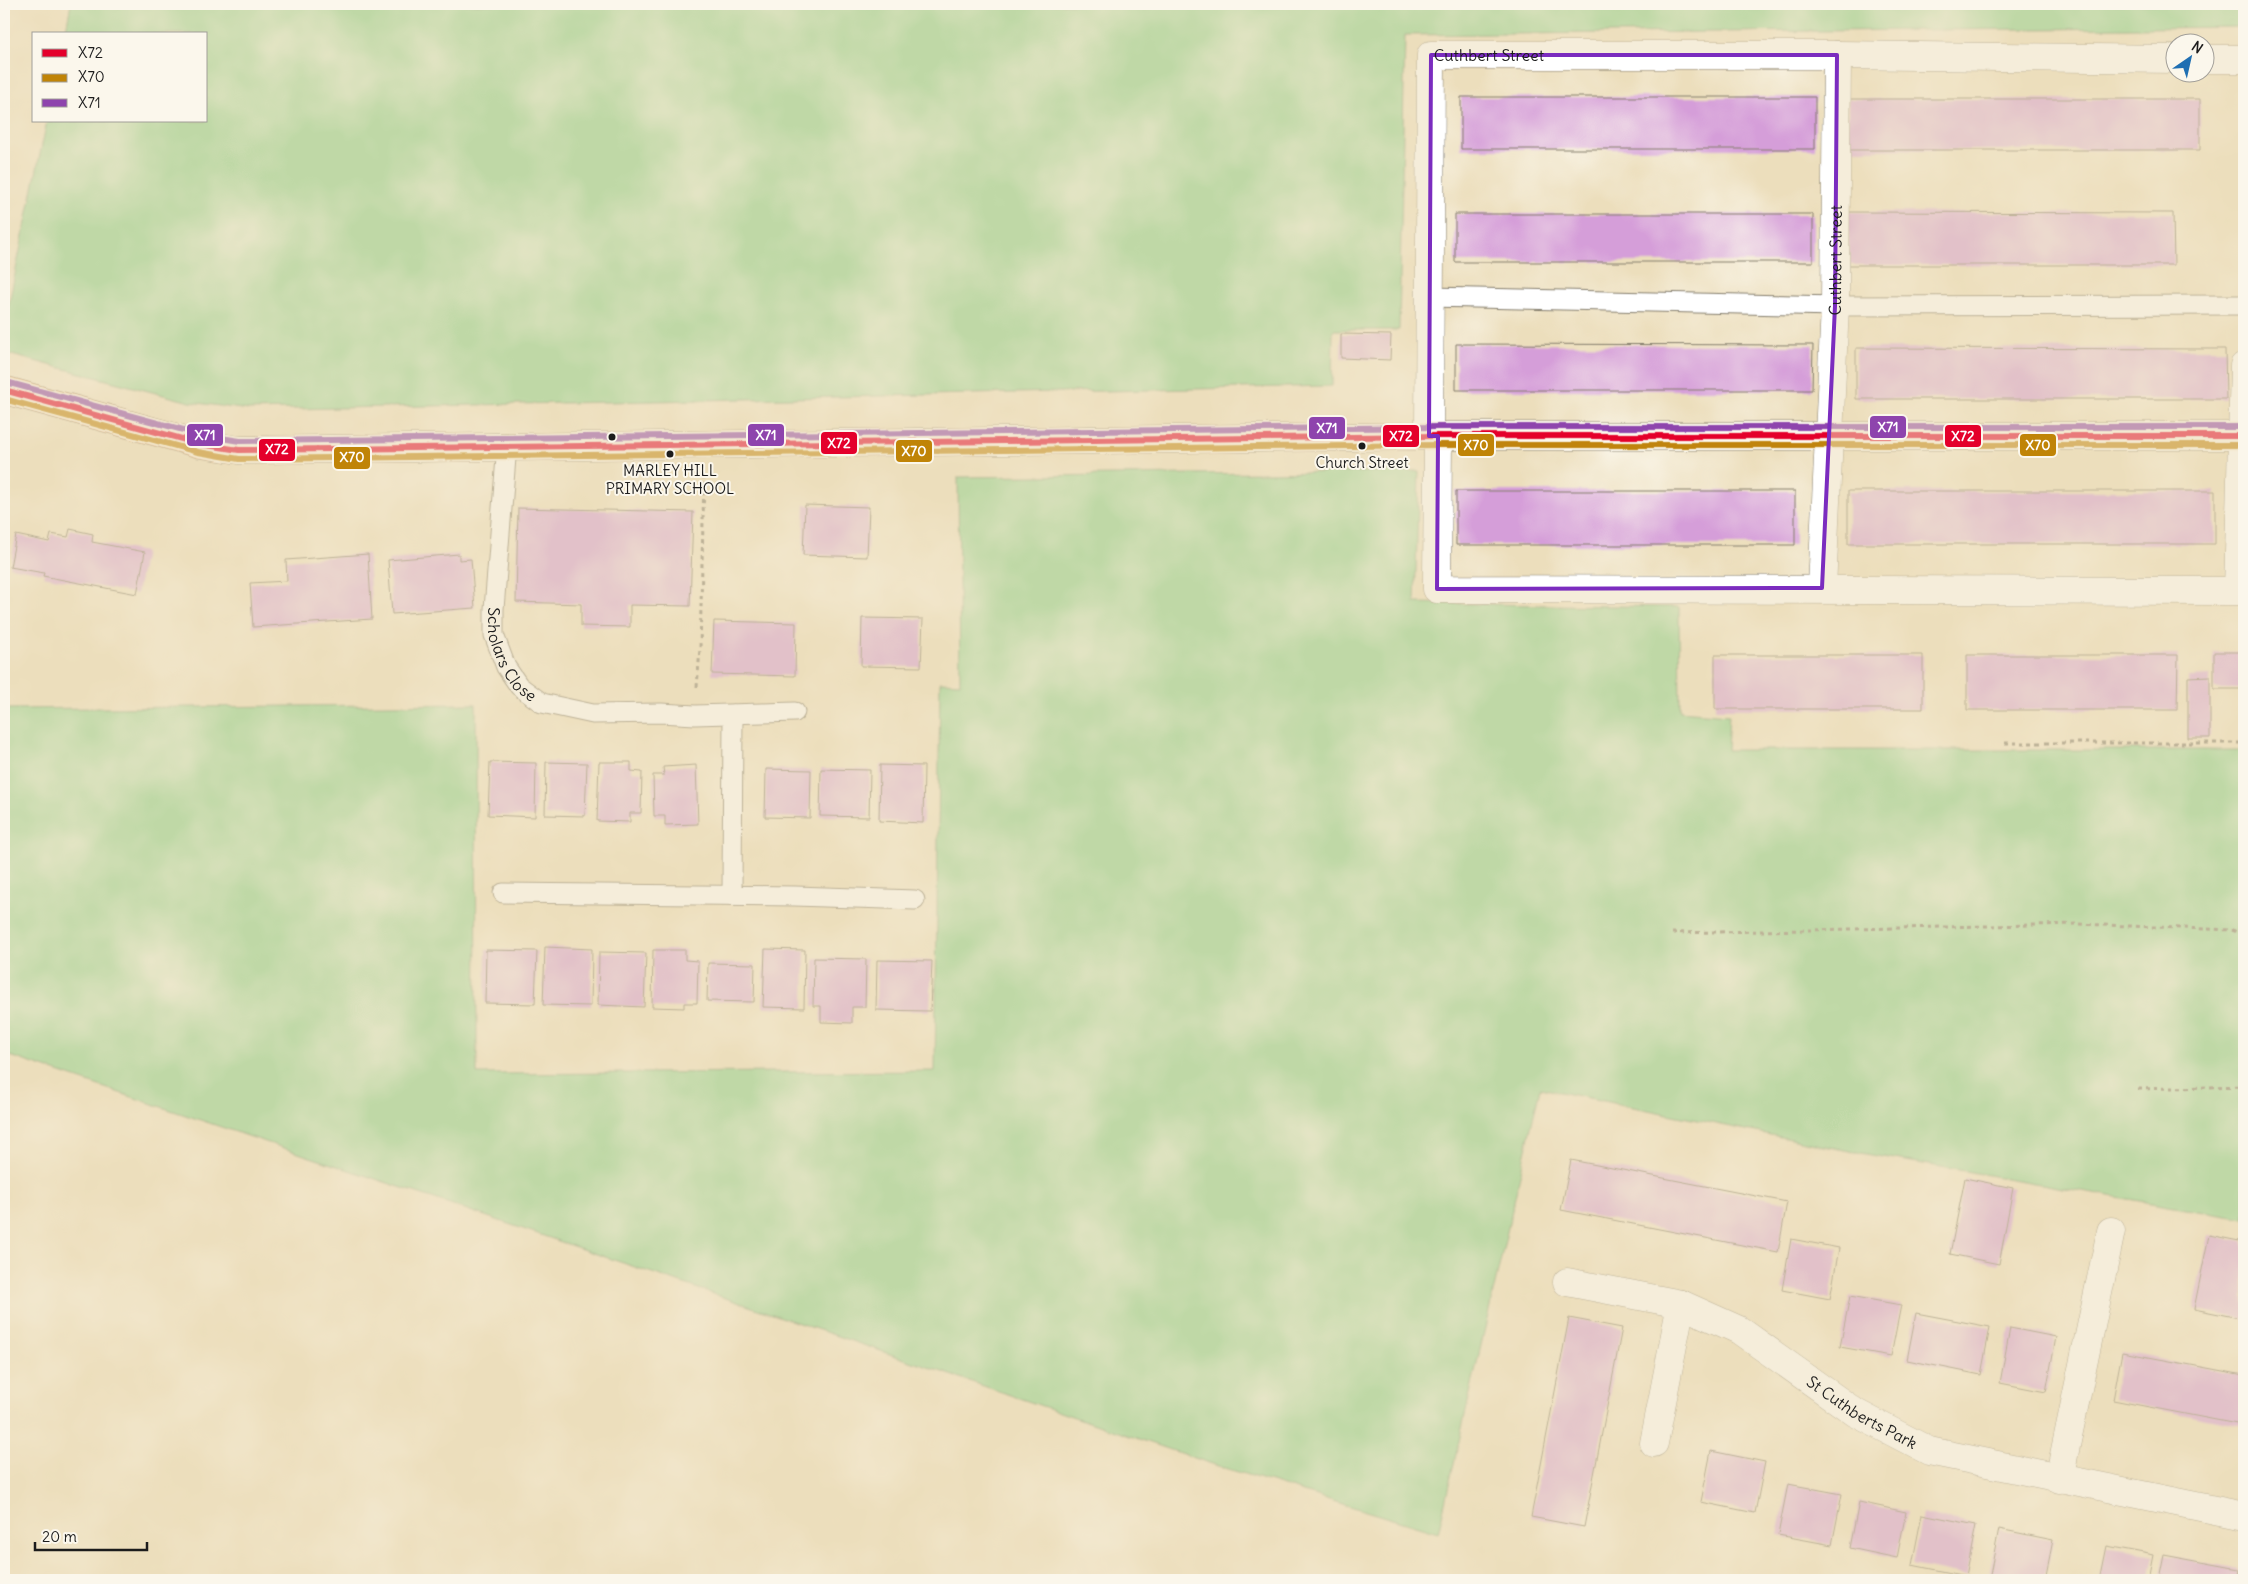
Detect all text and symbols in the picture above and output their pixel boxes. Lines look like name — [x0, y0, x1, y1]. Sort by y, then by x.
legend — [32, 32, 208, 122]
north arrow — [2166, 32, 2216, 82]
text: N — [2188, 37, 2206, 57]
text: X72 — [78, 43, 103, 62]
street label: Cuthbert Street — [1434, 45, 1545, 65]
text: X70 — [78, 67, 105, 86]
text: X71 — [78, 93, 101, 112]
street label: Cuthbert Street — [1825, 204, 1846, 316]
line badge: X71 — [1869, 415, 1907, 439]
line badge: X71 — [1308, 416, 1346, 440]
text: X71 — [1877, 418, 1899, 436]
text: X71 — [1316, 419, 1338, 437]
line badge: X71 — [186, 423, 224, 447]
line badge: X71 — [747, 423, 785, 447]
line badge: X72 — [1382, 424, 1420, 448]
line badge: X72 — [1944, 424, 1982, 448]
text: X71 — [194, 426, 216, 444]
text: X71 — [755, 426, 777, 444]
text: X72 — [1389, 427, 1413, 445]
text: X72 — [1951, 427, 1975, 445]
line badge: X72 — [820, 431, 858, 455]
unlabelled marker — [607, 432, 617, 442]
line badge: X70 — [1457, 433, 1495, 457]
line badge: X70 — [2019, 433, 2057, 457]
text: X72 — [827, 434, 851, 452]
text: X70 — [1464, 436, 1488, 454]
text: X70 — [2026, 436, 2050, 454]
line badge: X72 — [258, 438, 296, 462]
line badge: X70 — [895, 439, 933, 463]
text: X72 — [265, 440, 289, 458]
marker: Church Street — [1357, 441, 1367, 451]
text: X70 — [902, 442, 926, 460]
line badge: X70 — [333, 446, 371, 470]
text: X70 — [340, 448, 364, 466]
marker: MARLEY HILL PRIMARY SCHOOL — [665, 449, 675, 459]
place label: Church Street — [1315, 453, 1409, 472]
place label: MARLEY HILL PRIMARY SCHOOL — [606, 461, 734, 498]
street label: Scholars Close — [484, 607, 541, 706]
street label: St Cuthberts Park — [1803, 1371, 1921, 1453]
scale bar — [35, 1519, 148, 1551]
text: 20 m — [42, 1527, 77, 1546]

